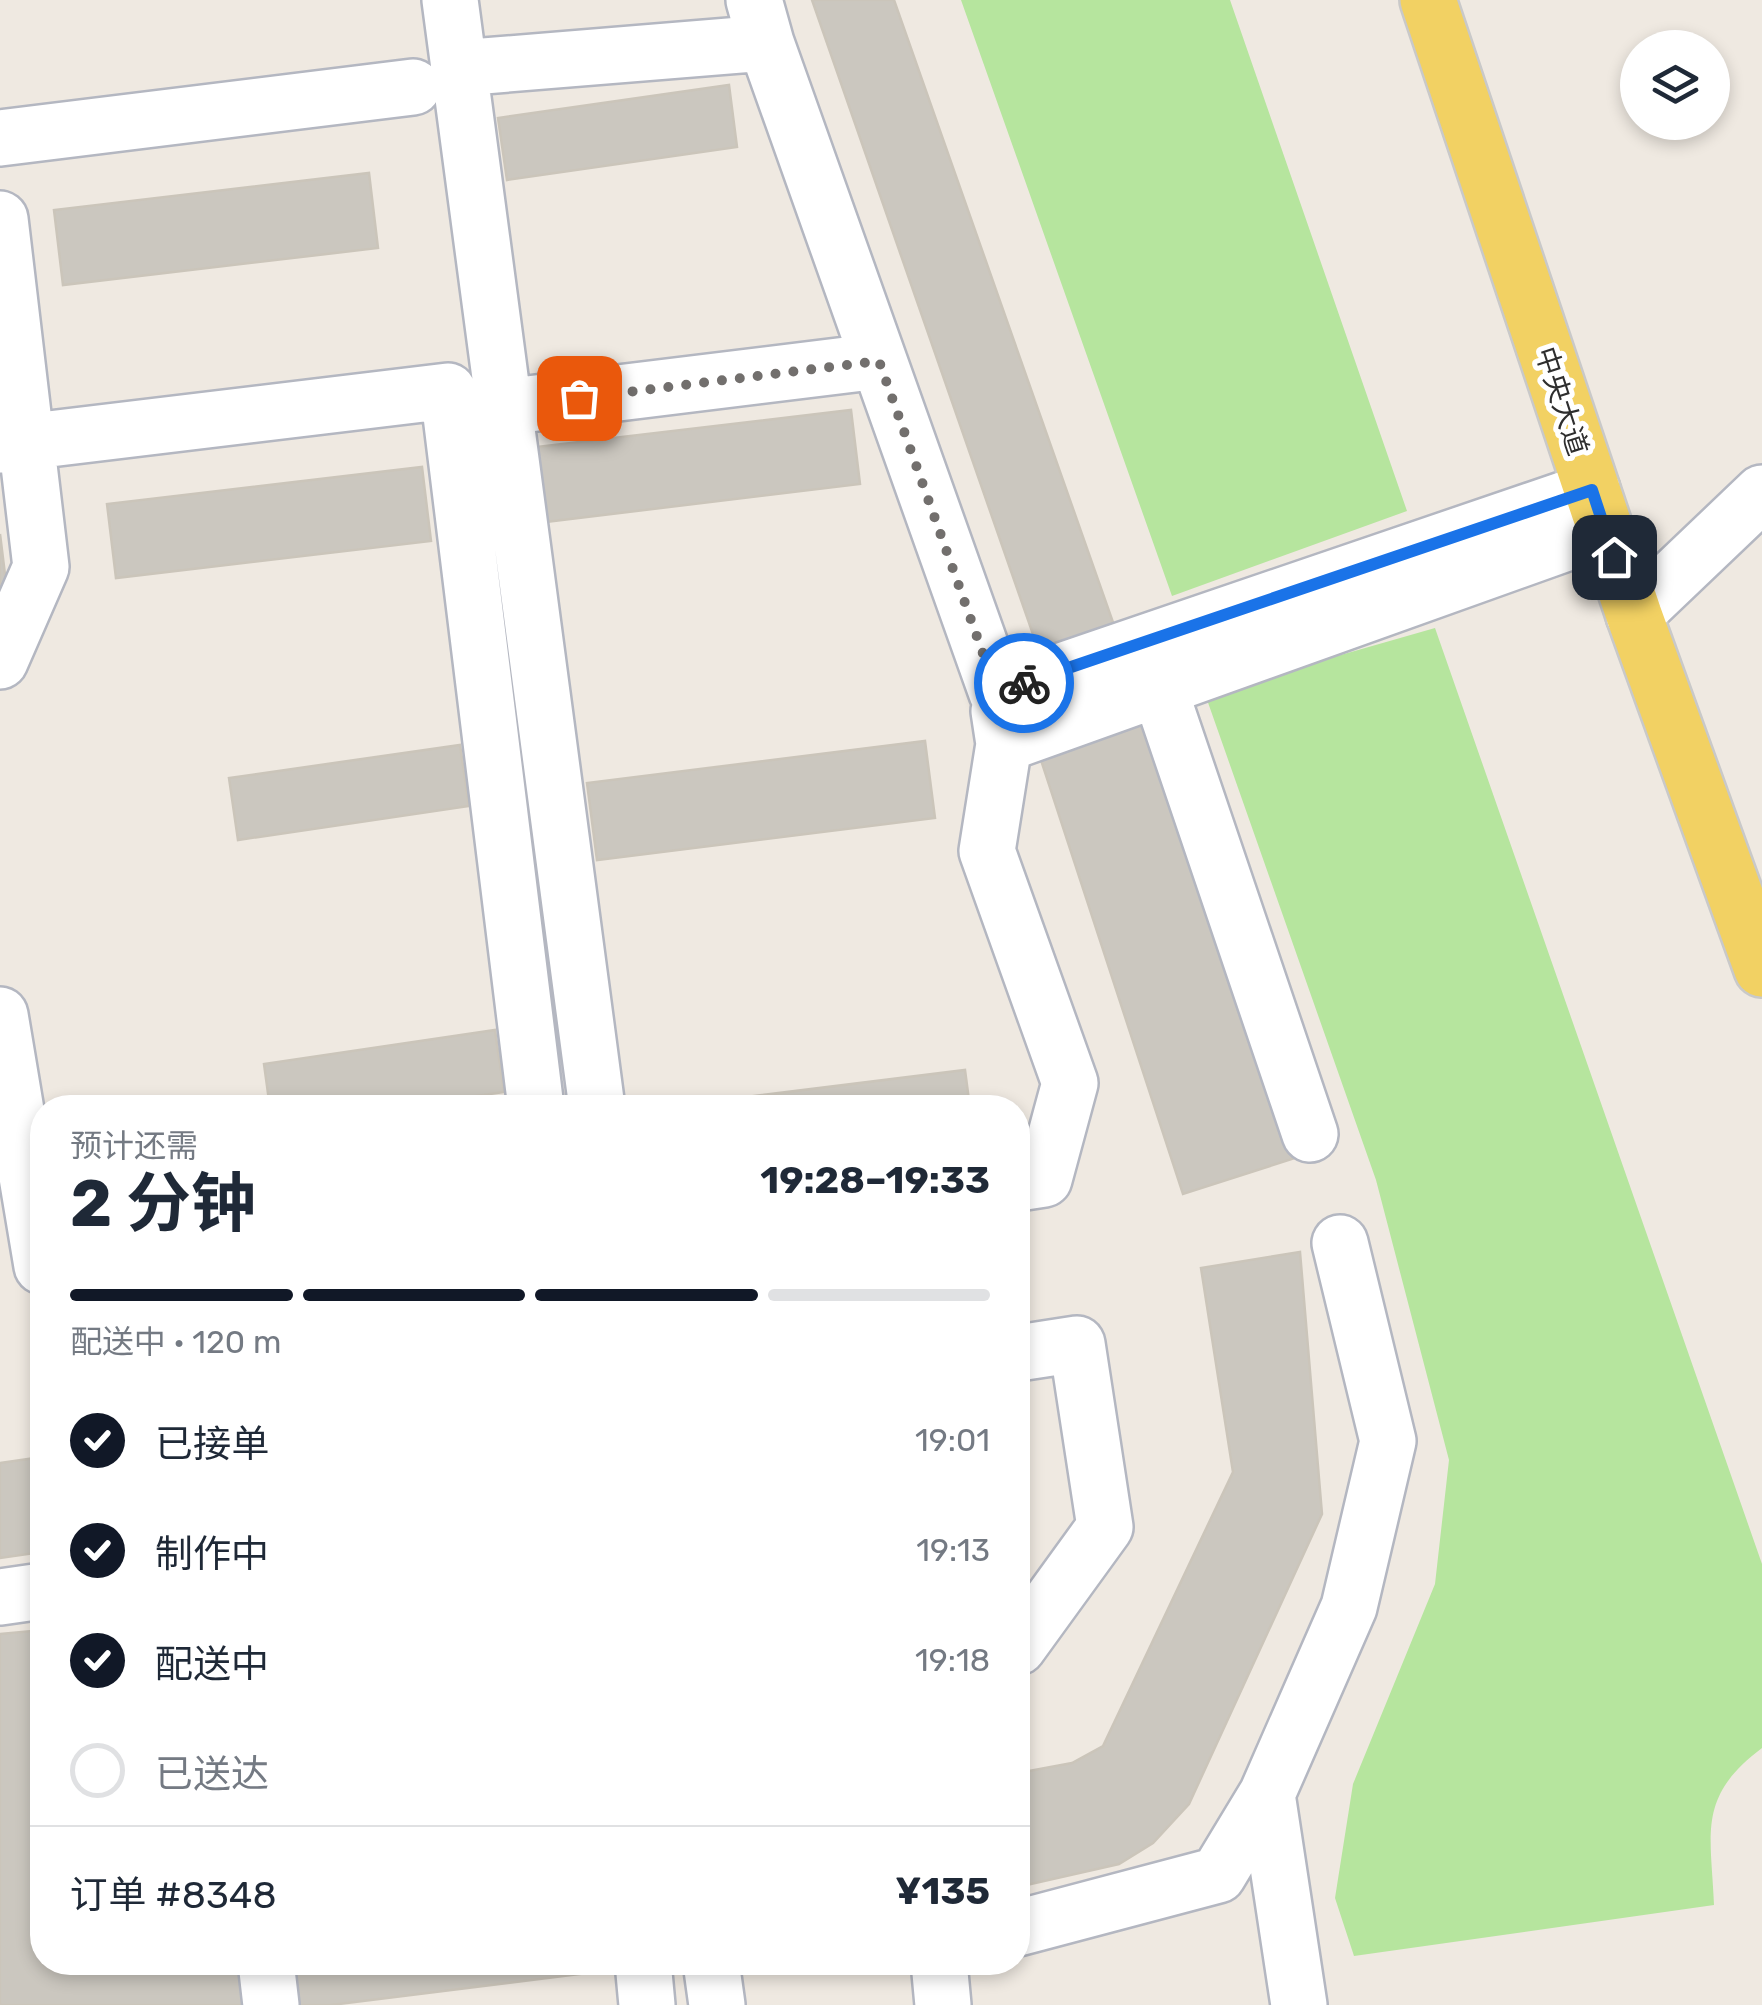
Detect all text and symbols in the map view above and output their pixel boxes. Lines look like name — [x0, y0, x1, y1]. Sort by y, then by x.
map controls — [1620, 30, 1730, 140]
button: layers — [1620, 30, 1730, 140]
street label: 中央大道 — [1529, 343, 1595, 460]
pin — [537, 356, 622, 441]
icon: bag — [552, 371, 607, 426]
pin — [1572, 515, 1657, 600]
icon: home — [1587, 530, 1642, 585]
courier — [974, 633, 1074, 733]
icon: bike — [997, 656, 1052, 711]
text: 预计还需 — [70, 1127, 198, 1165]
text: 19:28–19:33 — [760, 1157, 990, 1203]
text: 2 分钟 — [70, 1165, 256, 1242]
text: 配送中 · 120 m — [70, 1323, 281, 1361]
icon: check — [70, 1413, 125, 1468]
text: 已接单 — [155, 1421, 269, 1467]
text: 19:01 — [915, 1421, 990, 1459]
icon: check — [70, 1523, 125, 1578]
text: 制作中 — [155, 1531, 269, 1577]
text: 19:13 — [916, 1531, 990, 1569]
icon: check — [70, 1633, 125, 1688]
text: 配送中 — [155, 1641, 269, 1687]
text: 19:18 — [915, 1641, 990, 1679]
text: 已送达 — [155, 1751, 269, 1797]
text: ¥135 — [895, 1868, 990, 1914]
text: 订单 #8348 — [70, 1872, 277, 1918]

